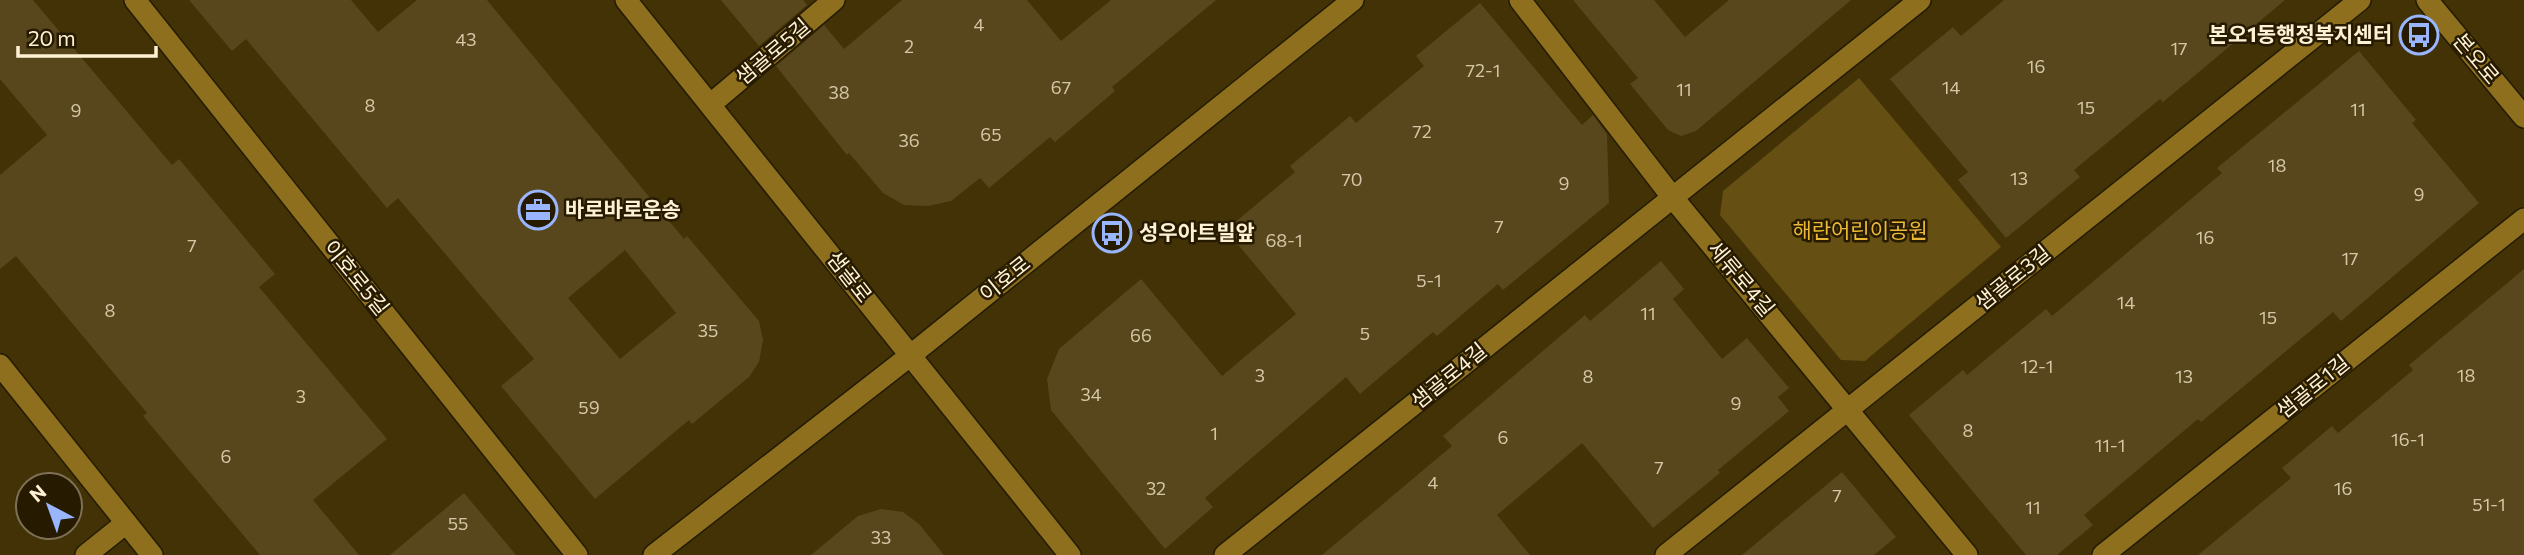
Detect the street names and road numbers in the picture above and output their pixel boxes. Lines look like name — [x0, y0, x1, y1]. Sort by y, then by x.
street label: 샘골로5길 — [730, 13, 814, 89]
street label: 본오로 — [2449, 28, 2505, 88]
street label: 이호로5길 — [319, 234, 395, 320]
street label: 세류로4길 — [1704, 236, 1781, 321]
street label: 샘골로3길 — [1970, 239, 2055, 315]
street label: 샘골로 — [822, 246, 878, 307]
street label: 이호로 — [974, 250, 1034, 306]
street label: 샘골로4길 — [1405, 337, 1491, 413]
street label: 샘골로1길 — [2271, 349, 2353, 423]

